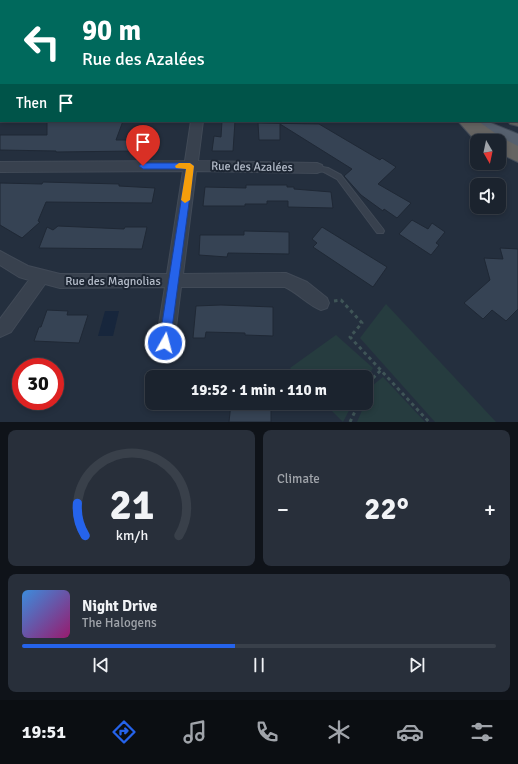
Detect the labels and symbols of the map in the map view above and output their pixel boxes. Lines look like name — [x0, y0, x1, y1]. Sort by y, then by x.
pin — [126, 125, 160, 166]
north arrow — [470, 134, 506, 170]
street label: Rue des Azalées — [211, 159, 293, 175]
street label: Rue des Magnolias — [65, 274, 161, 289]
position arrow — [144, 322, 186, 364]
speed limit sign: 30 — [12, 358, 64, 410]

